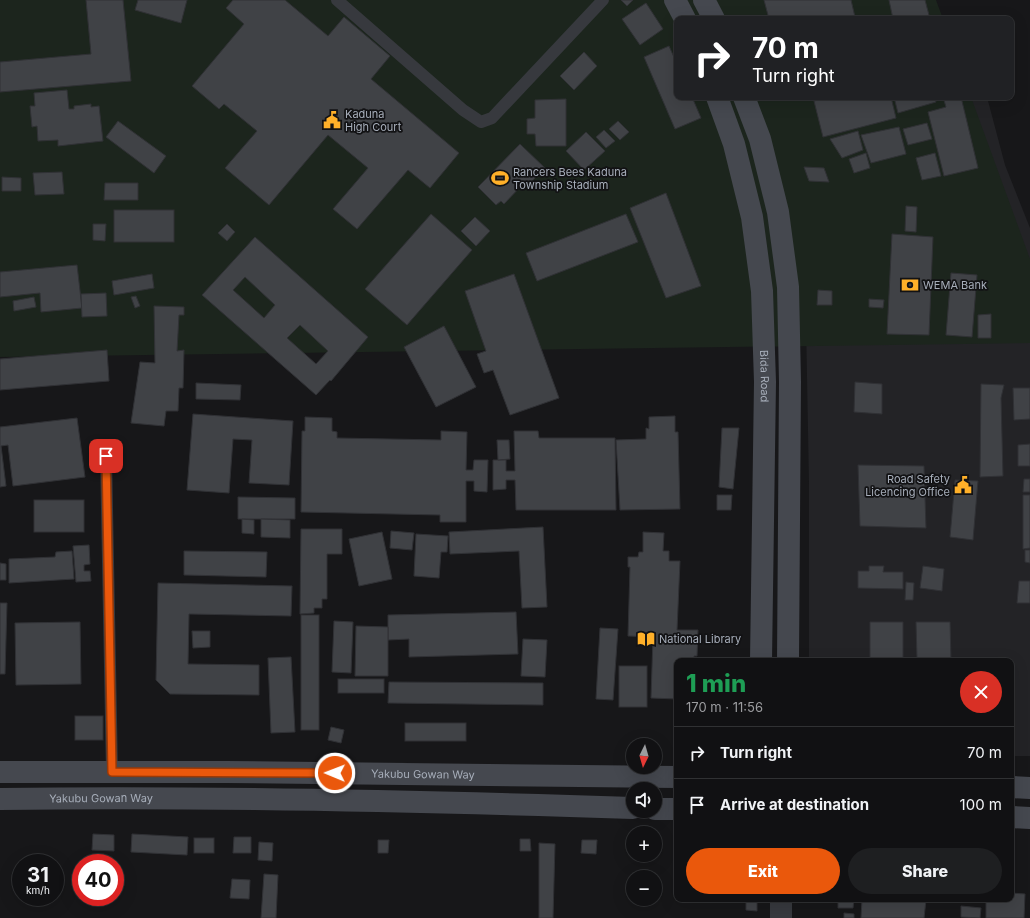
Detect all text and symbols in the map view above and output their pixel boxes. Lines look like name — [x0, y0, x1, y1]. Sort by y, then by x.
text: 70 m — [752, 31, 819, 65]
icon: right — [686, 32, 738, 84]
text: Turn right — [752, 65, 835, 86]
place label: Kaduna High Court — [345, 107, 402, 134]
public building icon: Kaduna High Court — [322, 110, 342, 130]
place label: Rancers Bees Kaduna Township Stadium — [513, 165, 627, 192]
sports icon: Rancers Bees Kaduna Township Stadium — [490, 168, 510, 188]
bank icon: WEMA Bank — [900, 275, 920, 295]
place label: WEMA Bank — [923, 278, 987, 292]
street label: Bida Road — [757, 350, 772, 402]
pin — [89, 439, 123, 473]
icon: arrive — [95, 445, 117, 467]
place label: Road Safety Licencing Office — [865, 472, 950, 499]
public building icon: Road Safety Licencing Office — [953, 475, 973, 495]
library icon: National Library — [636, 629, 656, 649]
place label: National Library — [659, 632, 741, 646]
text: 1 min — [686, 669, 746, 698]
button: close — [960, 671, 1002, 713]
text: 170 m · 11:56 — [686, 699, 763, 715]
north arrow — [626, 738, 662, 774]
map controls — [626, 738, 662, 906]
icon: right — [686, 742, 708, 764]
text: Turn right — [720, 743, 792, 762]
text: 70 m — [967, 743, 1002, 762]
position arrow — [314, 752, 356, 794]
street label: Yakubu Gowan Way — [371, 767, 475, 782]
button: sound — [626, 782, 662, 818]
street label: Yakubu Gowan Way — [49, 791, 153, 805]
icon: arrive — [686, 794, 708, 816]
text: Arrive at destination — [720, 795, 869, 814]
text: 100 m — [960, 795, 1002, 814]
button: + — [626, 826, 662, 862]
button: Exit — [686, 848, 840, 894]
button: Share — [848, 848, 1002, 894]
speed limit sign: 40 — [72, 854, 124, 906]
text: 31 — [27, 863, 49, 887]
button: − — [626, 870, 662, 906]
text: km/h — [26, 884, 50, 896]

